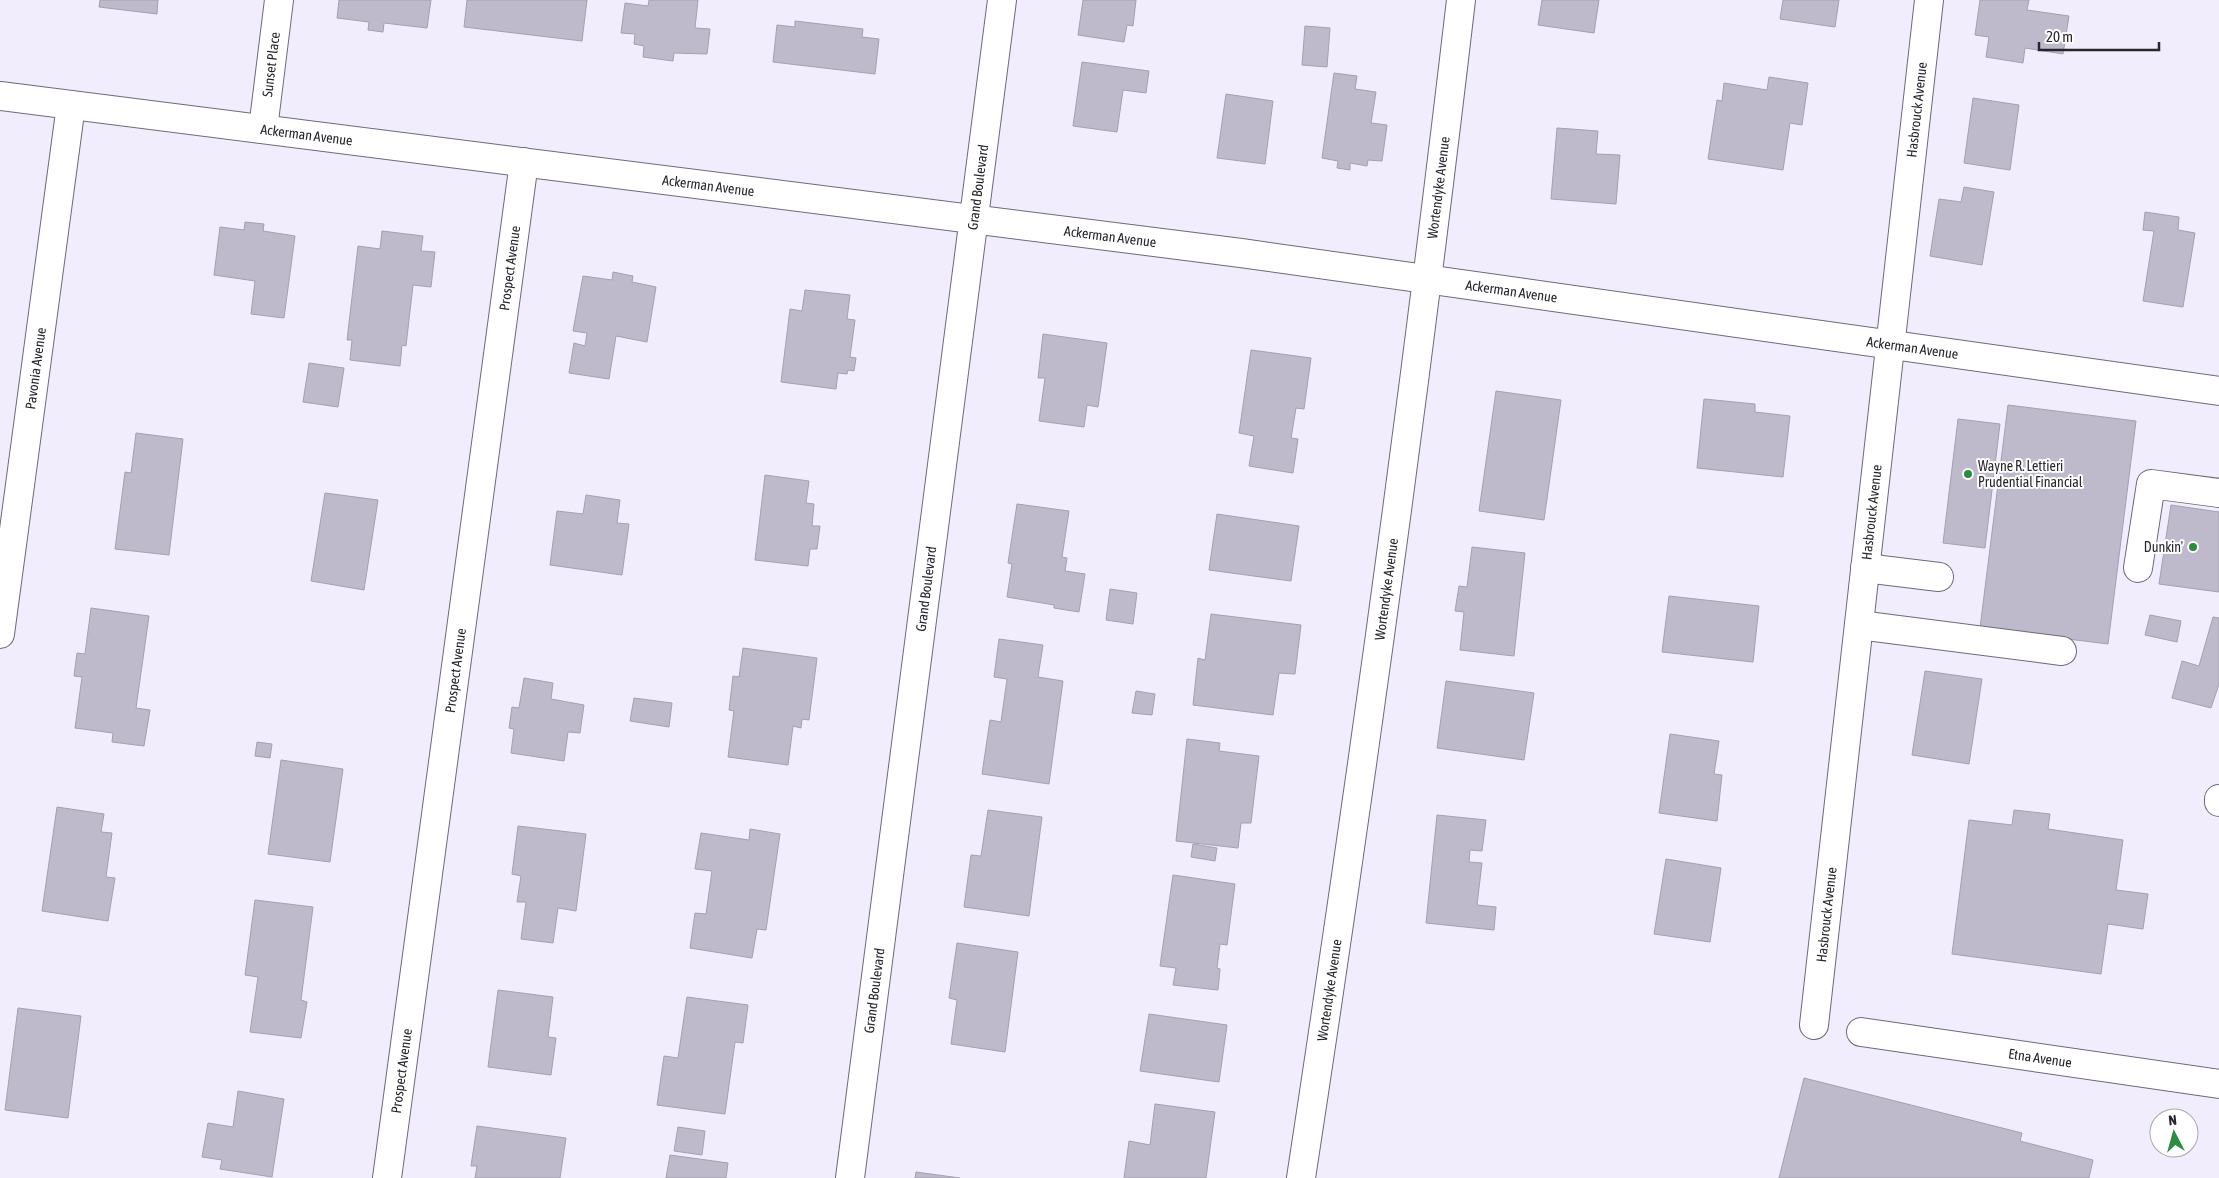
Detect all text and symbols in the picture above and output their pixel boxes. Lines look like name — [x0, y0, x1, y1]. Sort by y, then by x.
scale bar — [2039, 20, 2159, 52]
text: 20 m — [2046, 28, 2073, 45]
street label: Sunset Place — [259, 31, 283, 98]
street label: Hasbrouck Avenue — [1903, 61, 1930, 158]
street label: Ackerman Avenue — [260, 121, 353, 149]
street label: Wortendyke Avenue — [1424, 136, 1453, 240]
street label: Grand Boulevard — [964, 144, 991, 231]
street label: Ackerman Avenue — [661, 172, 755, 199]
street label: Ackerman Avenue — [1063, 223, 1157, 250]
street label: Prospect Avenue — [496, 225, 523, 312]
street label: Ackerman Avenue — [1464, 277, 1558, 306]
street label: Pavonia Avenue — [22, 326, 49, 410]
street label: Ackerman Avenue — [1866, 333, 1959, 362]
place label: Wayne R. Lettieri Prudential Financial — [1978, 458, 2083, 490]
street label: Hasbrouck Avenue — [1858, 464, 1885, 561]
marker: Wayne R. Lettieri Prudential Financial — [1962, 468, 1974, 480]
street label: Wortendyke Avenue — [1371, 537, 1401, 641]
place label: Dunkin' — [2144, 539, 2183, 555]
marker: Dunkin' — [2187, 541, 2199, 553]
street label: Grand Boulevard — [913, 545, 939, 632]
street label: Prospect Avenue — [442, 627, 469, 714]
street label: Hasbrouck Avenue — [1813, 866, 1840, 963]
street label: Wortendyke Avenue — [1314, 938, 1345, 1042]
street label: Grand Boulevard — [861, 947, 888, 1034]
street label: Prospect Avenue — [388, 1028, 415, 1114]
street label: Etna Avenue — [2007, 1045, 2073, 1071]
north arrow — [2149, 1108, 2199, 1158]
text: N — [2168, 1112, 2178, 1128]

